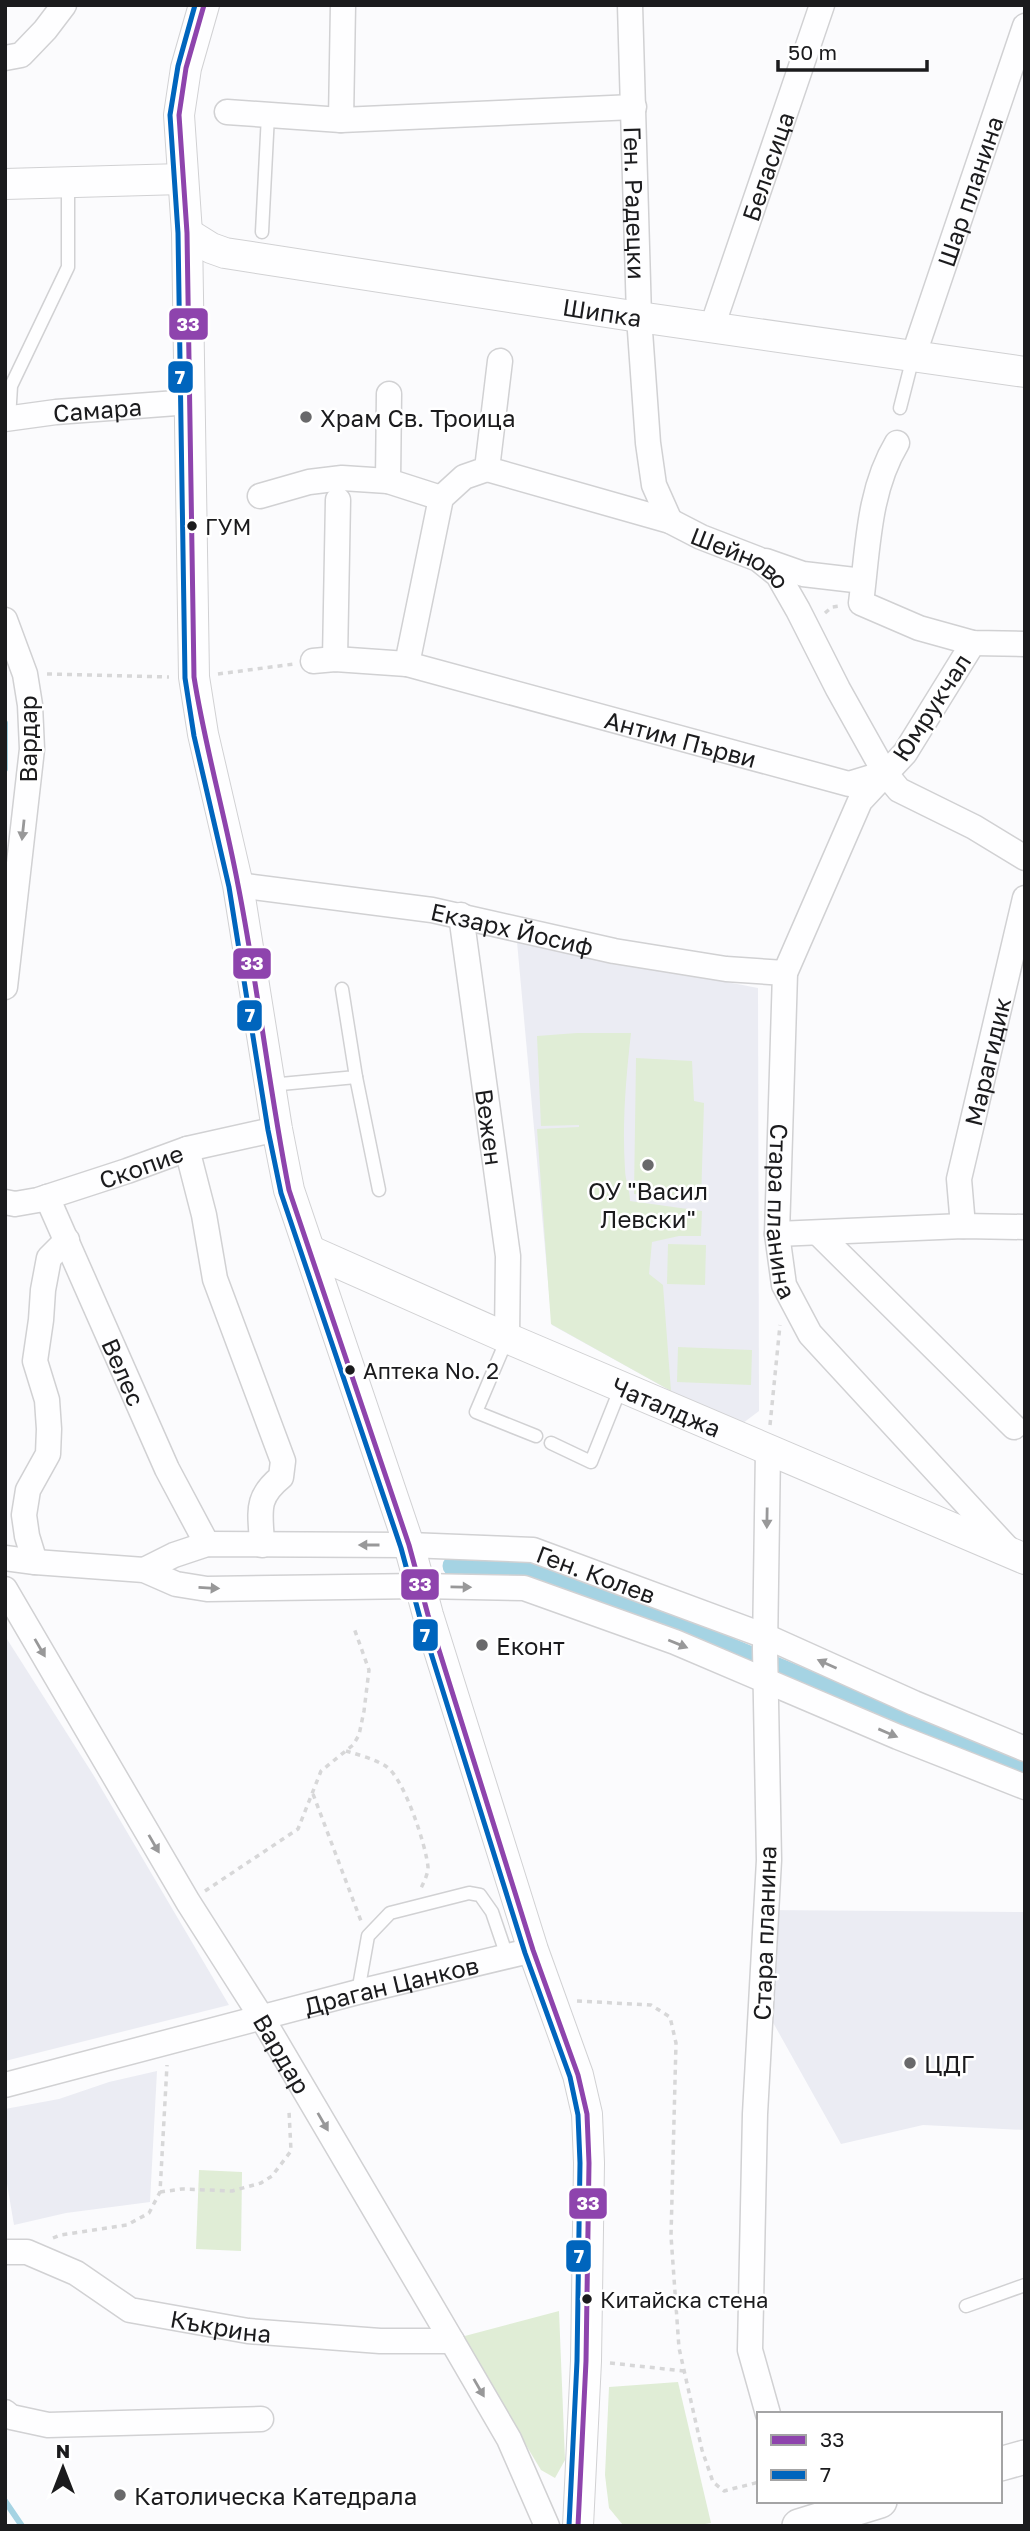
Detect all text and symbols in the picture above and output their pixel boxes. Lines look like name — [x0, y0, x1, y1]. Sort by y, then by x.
scale bar — [778, 28, 927, 72]
text: 50 m — [788, 39, 837, 65]
street label: Беласица — [735, 108, 799, 225]
street label: Шар планина — [930, 112, 1008, 270]
street label: Ген. Радецки — [619, 126, 652, 280]
street label: Шипка — [561, 291, 644, 332]
line badge: 33 — [168, 307, 209, 341]
text: 33 — [176, 312, 200, 335]
line badge: 7 — [167, 360, 194, 394]
text: 7 — [175, 365, 185, 388]
street label: Самара — [52, 391, 143, 427]
place label: Храм Св. Троица — [320, 403, 515, 432]
marker: Храм Св. Троица — [298, 409, 314, 425]
place label: ГУМ — [205, 513, 251, 540]
marker: ГУМ — [185, 519, 199, 533]
street label: Шейново — [687, 520, 797, 593]
street label: Юмрукчал — [886, 648, 976, 766]
street label: Вардар — [13, 695, 42, 783]
street label: Антим Първи — [602, 704, 760, 773]
one-way arrow — [17, 820, 28, 842]
street label: Екзарх Йосиф — [428, 896, 597, 960]
line badge: 33 — [232, 947, 272, 980]
text: 33 — [240, 951, 264, 974]
street label: Марагидик — [958, 994, 1016, 1129]
line badge: 7 — [236, 999, 263, 1032]
text: 7 — [245, 1003, 255, 1026]
street label: Вежен — [471, 1087, 510, 1167]
street label: Стара планина — [762, 1123, 803, 1303]
street label: Скопие — [95, 1137, 187, 1194]
marker: ОУ "Васил Левски" — [640, 1157, 656, 1173]
place label: ОУ "Васил Левски" — [588, 1176, 708, 1233]
street label: Велес — [97, 1333, 152, 1410]
place label: Аптека No. 2 — [363, 1357, 499, 1384]
marker: Аптека No. 2 — [343, 1363, 357, 1377]
street label: Чаталджа — [608, 1370, 725, 1442]
one-way arrow — [761, 1507, 773, 1529]
street label: Ген. Колев — [533, 1538, 660, 1609]
one-way arrow — [358, 1539, 380, 1551]
line badge: 33 — [400, 1568, 440, 1601]
text: 33 — [408, 1572, 432, 1595]
one-way arrow — [450, 1581, 472, 1593]
one-way arrow — [198, 1583, 220, 1594]
line badge: 7 — [412, 1618, 439, 1652]
text: 7 — [420, 1623, 430, 1646]
place label: Еконт — [496, 1631, 565, 1660]
marker: Еконт — [474, 1637, 490, 1653]
one-way arrow — [33, 1638, 46, 1657]
one-way arrow — [668, 1638, 689, 1649]
one-way arrow — [817, 1658, 837, 1670]
one-way arrow — [878, 1727, 899, 1738]
one-way arrow — [148, 1835, 161, 1854]
street label: Стара планина — [746, 1845, 782, 2021]
street label: Драган Цанков — [301, 1949, 481, 2020]
street label: Вардар — [248, 2008, 317, 2098]
place label: ЦДГ — [924, 2049, 974, 2078]
marker: ЦДГ — [902, 2055, 918, 2071]
one-way arrow — [317, 2113, 329, 2132]
line badge: 33 — [568, 2187, 608, 2220]
text: 33 — [576, 2191, 600, 2214]
line badge: 7 — [565, 2239, 592, 2273]
text: 7 — [574, 2244, 584, 2267]
place label: Китайска стена — [600, 2286, 769, 2313]
marker: Китайска стена — [580, 2292, 594, 2306]
street label: Къкрина — [168, 2303, 272, 2347]
one-way arrow — [473, 2378, 485, 2398]
legend — [757, 2412, 1002, 2503]
text: 33 — [820, 2426, 845, 2452]
north arrow — [28, 2433, 98, 2503]
text: N — [56, 2439, 70, 2462]
text: 7 — [820, 2461, 831, 2487]
place label: Католическа Катедрала — [134, 2481, 417, 2510]
marker: Католическа Катедрала — [112, 2487, 128, 2503]

